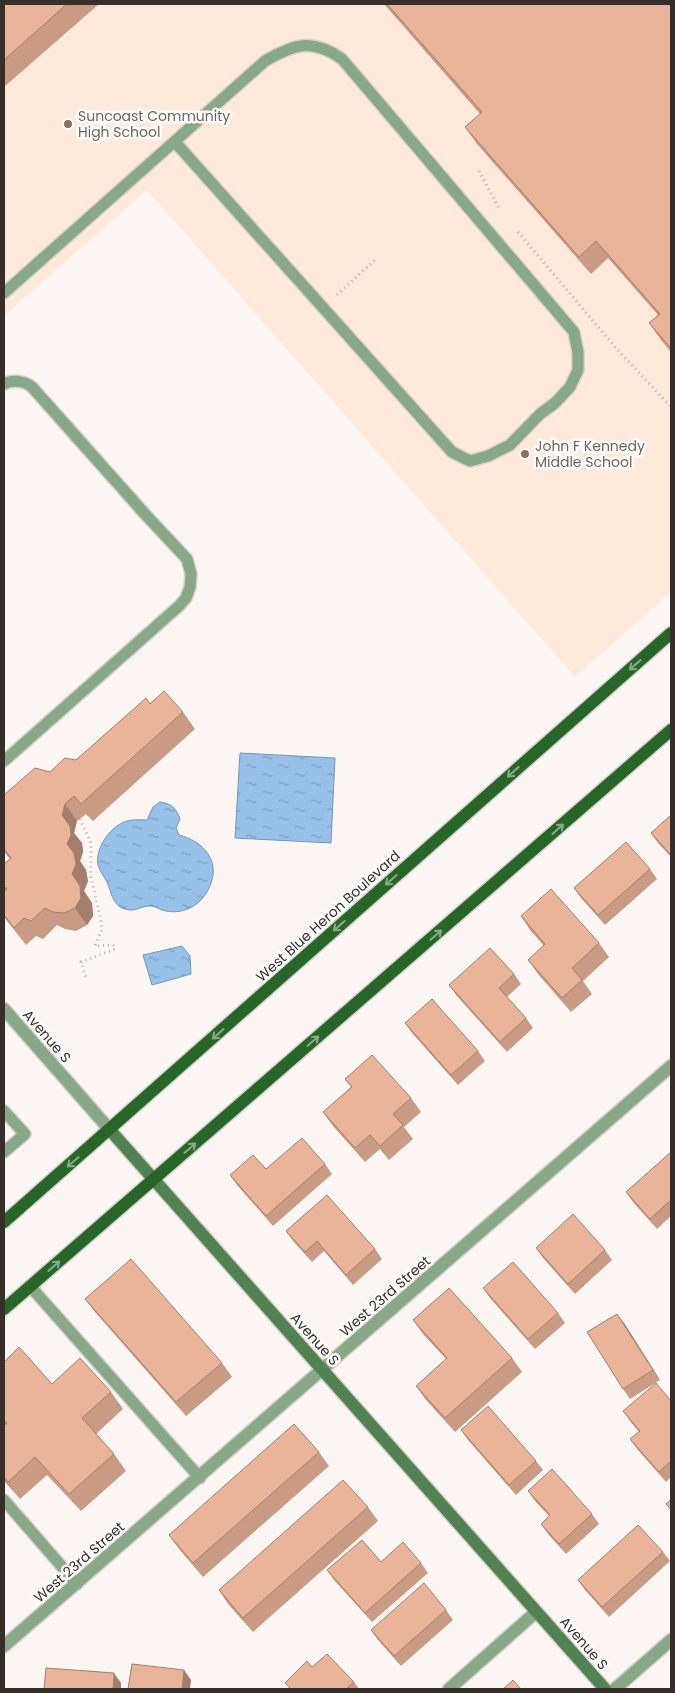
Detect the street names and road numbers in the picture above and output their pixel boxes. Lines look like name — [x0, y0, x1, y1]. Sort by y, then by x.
street label: West Blue Heron Boulevard — [252, 846, 404, 986]
street label: Avenue S — [18, 1005, 76, 1067]
street label: West 23rd Street — [335, 1251, 435, 1341]
street label: Avenue S — [286, 1308, 344, 1370]
street label: West 23rd Street — [29, 1517, 129, 1607]
street label: Avenue S — [555, 1612, 613, 1674]

